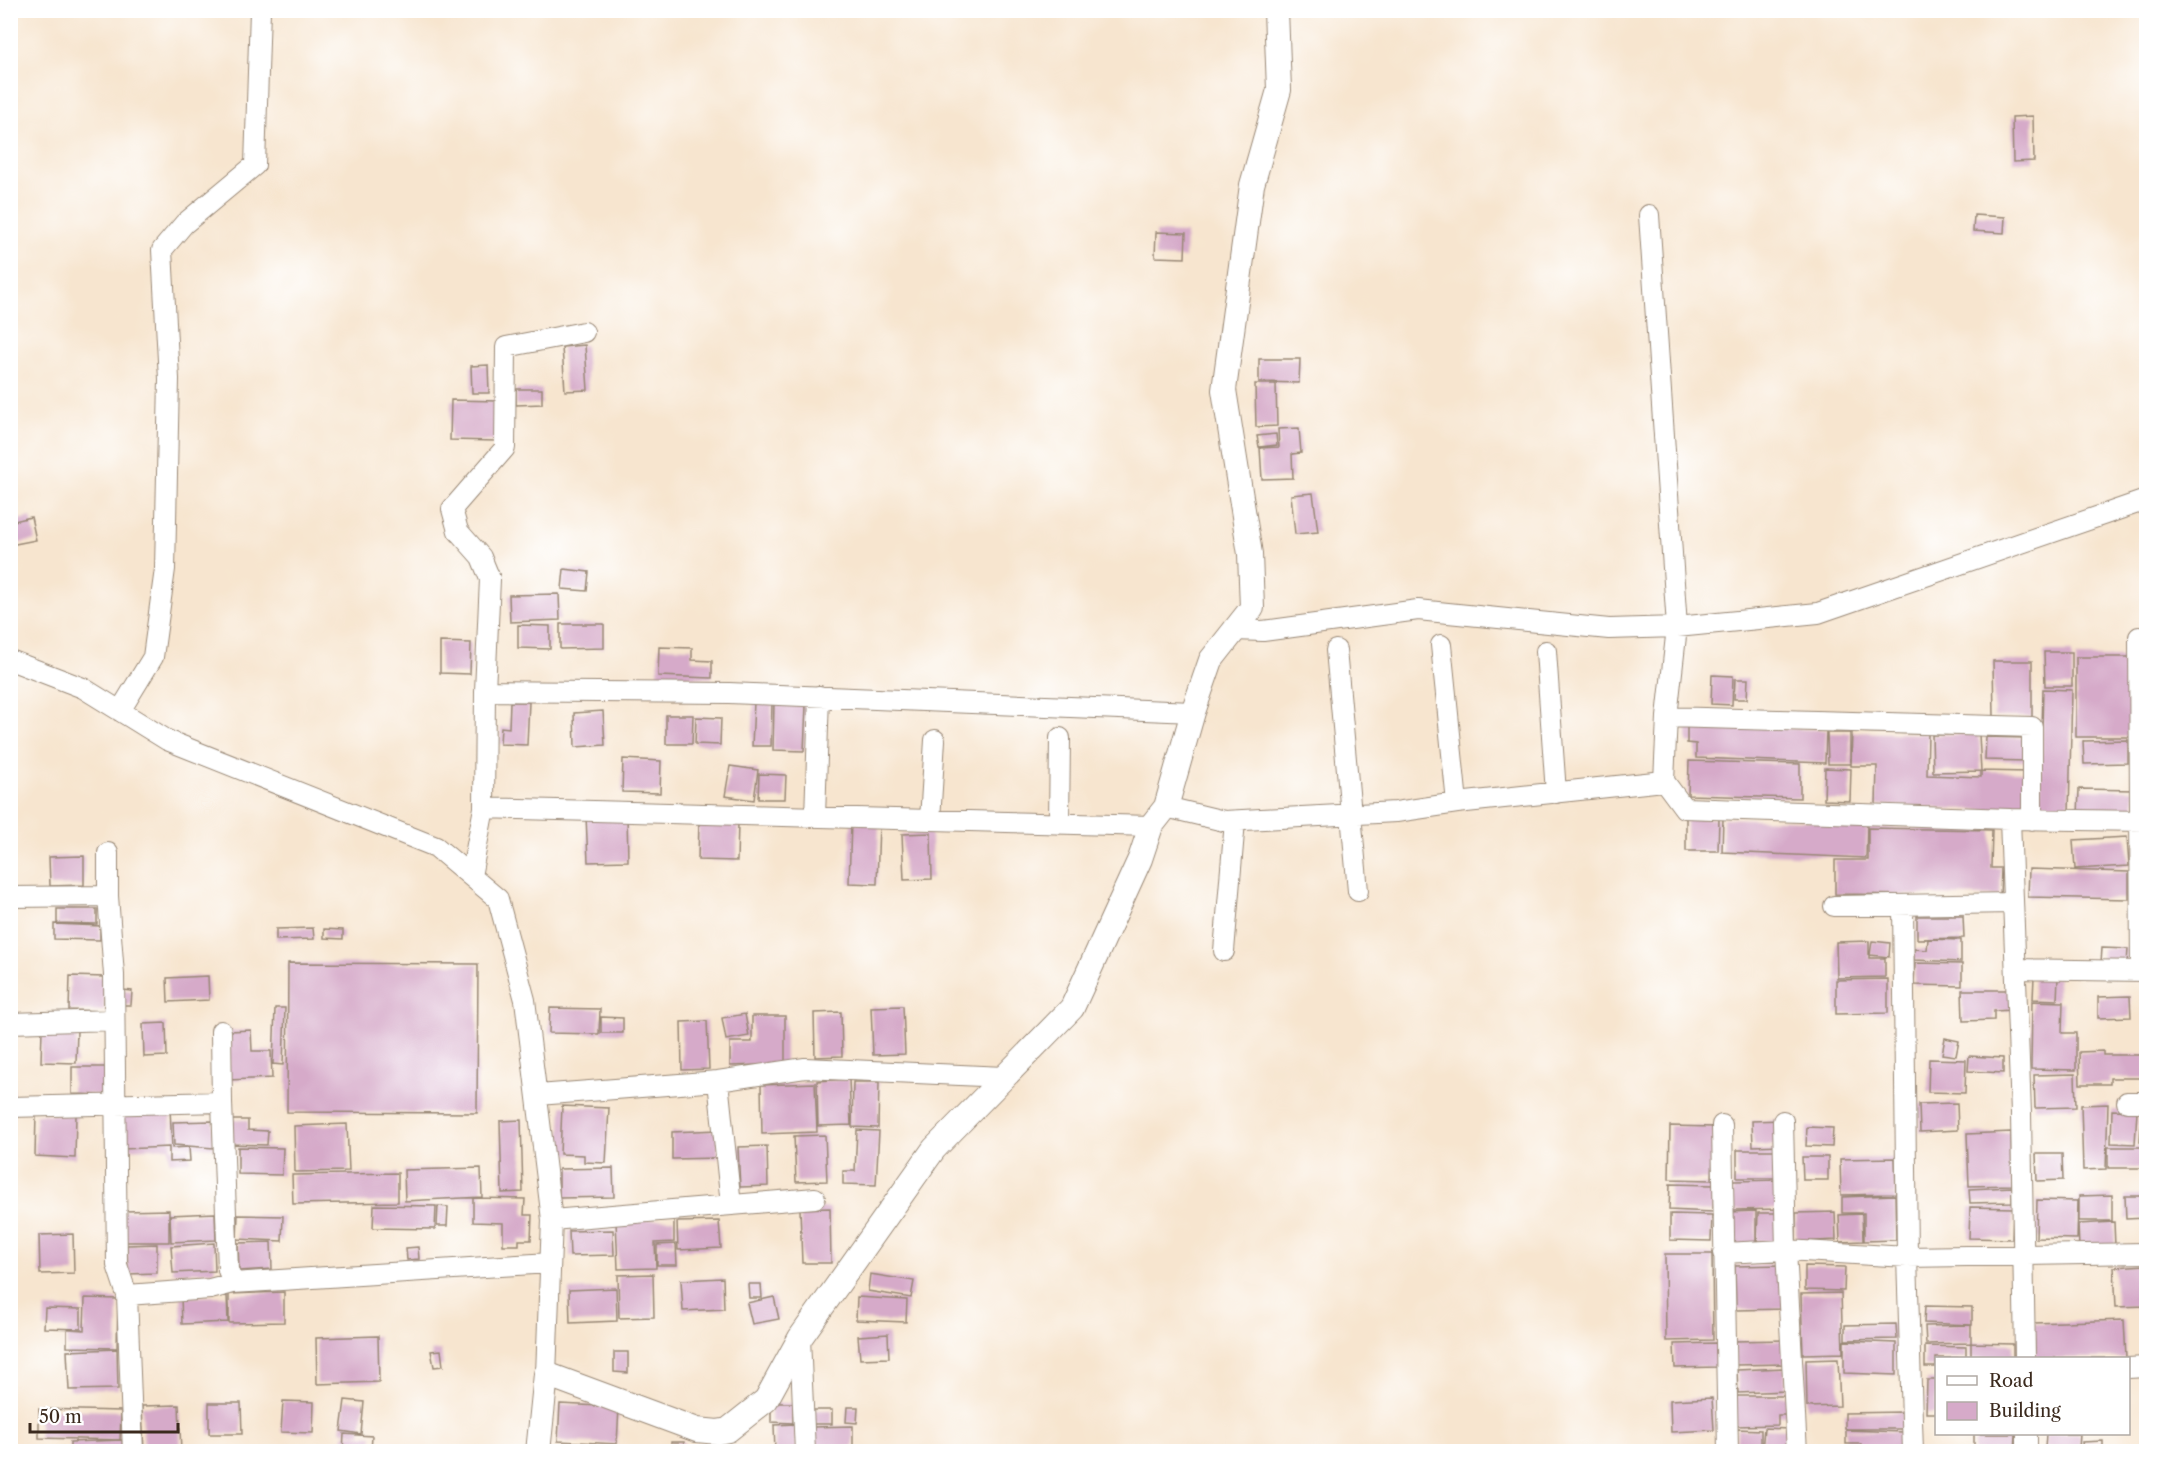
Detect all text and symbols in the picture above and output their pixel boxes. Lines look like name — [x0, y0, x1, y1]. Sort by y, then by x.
legend — [1935, 1357, 2130, 1435]
text: Road — [1989, 1370, 2034, 1392]
scale bar — [30, 1396, 178, 1434]
text: Building — [1989, 1400, 2061, 1422]
text: 50 m — [39, 1406, 82, 1428]

